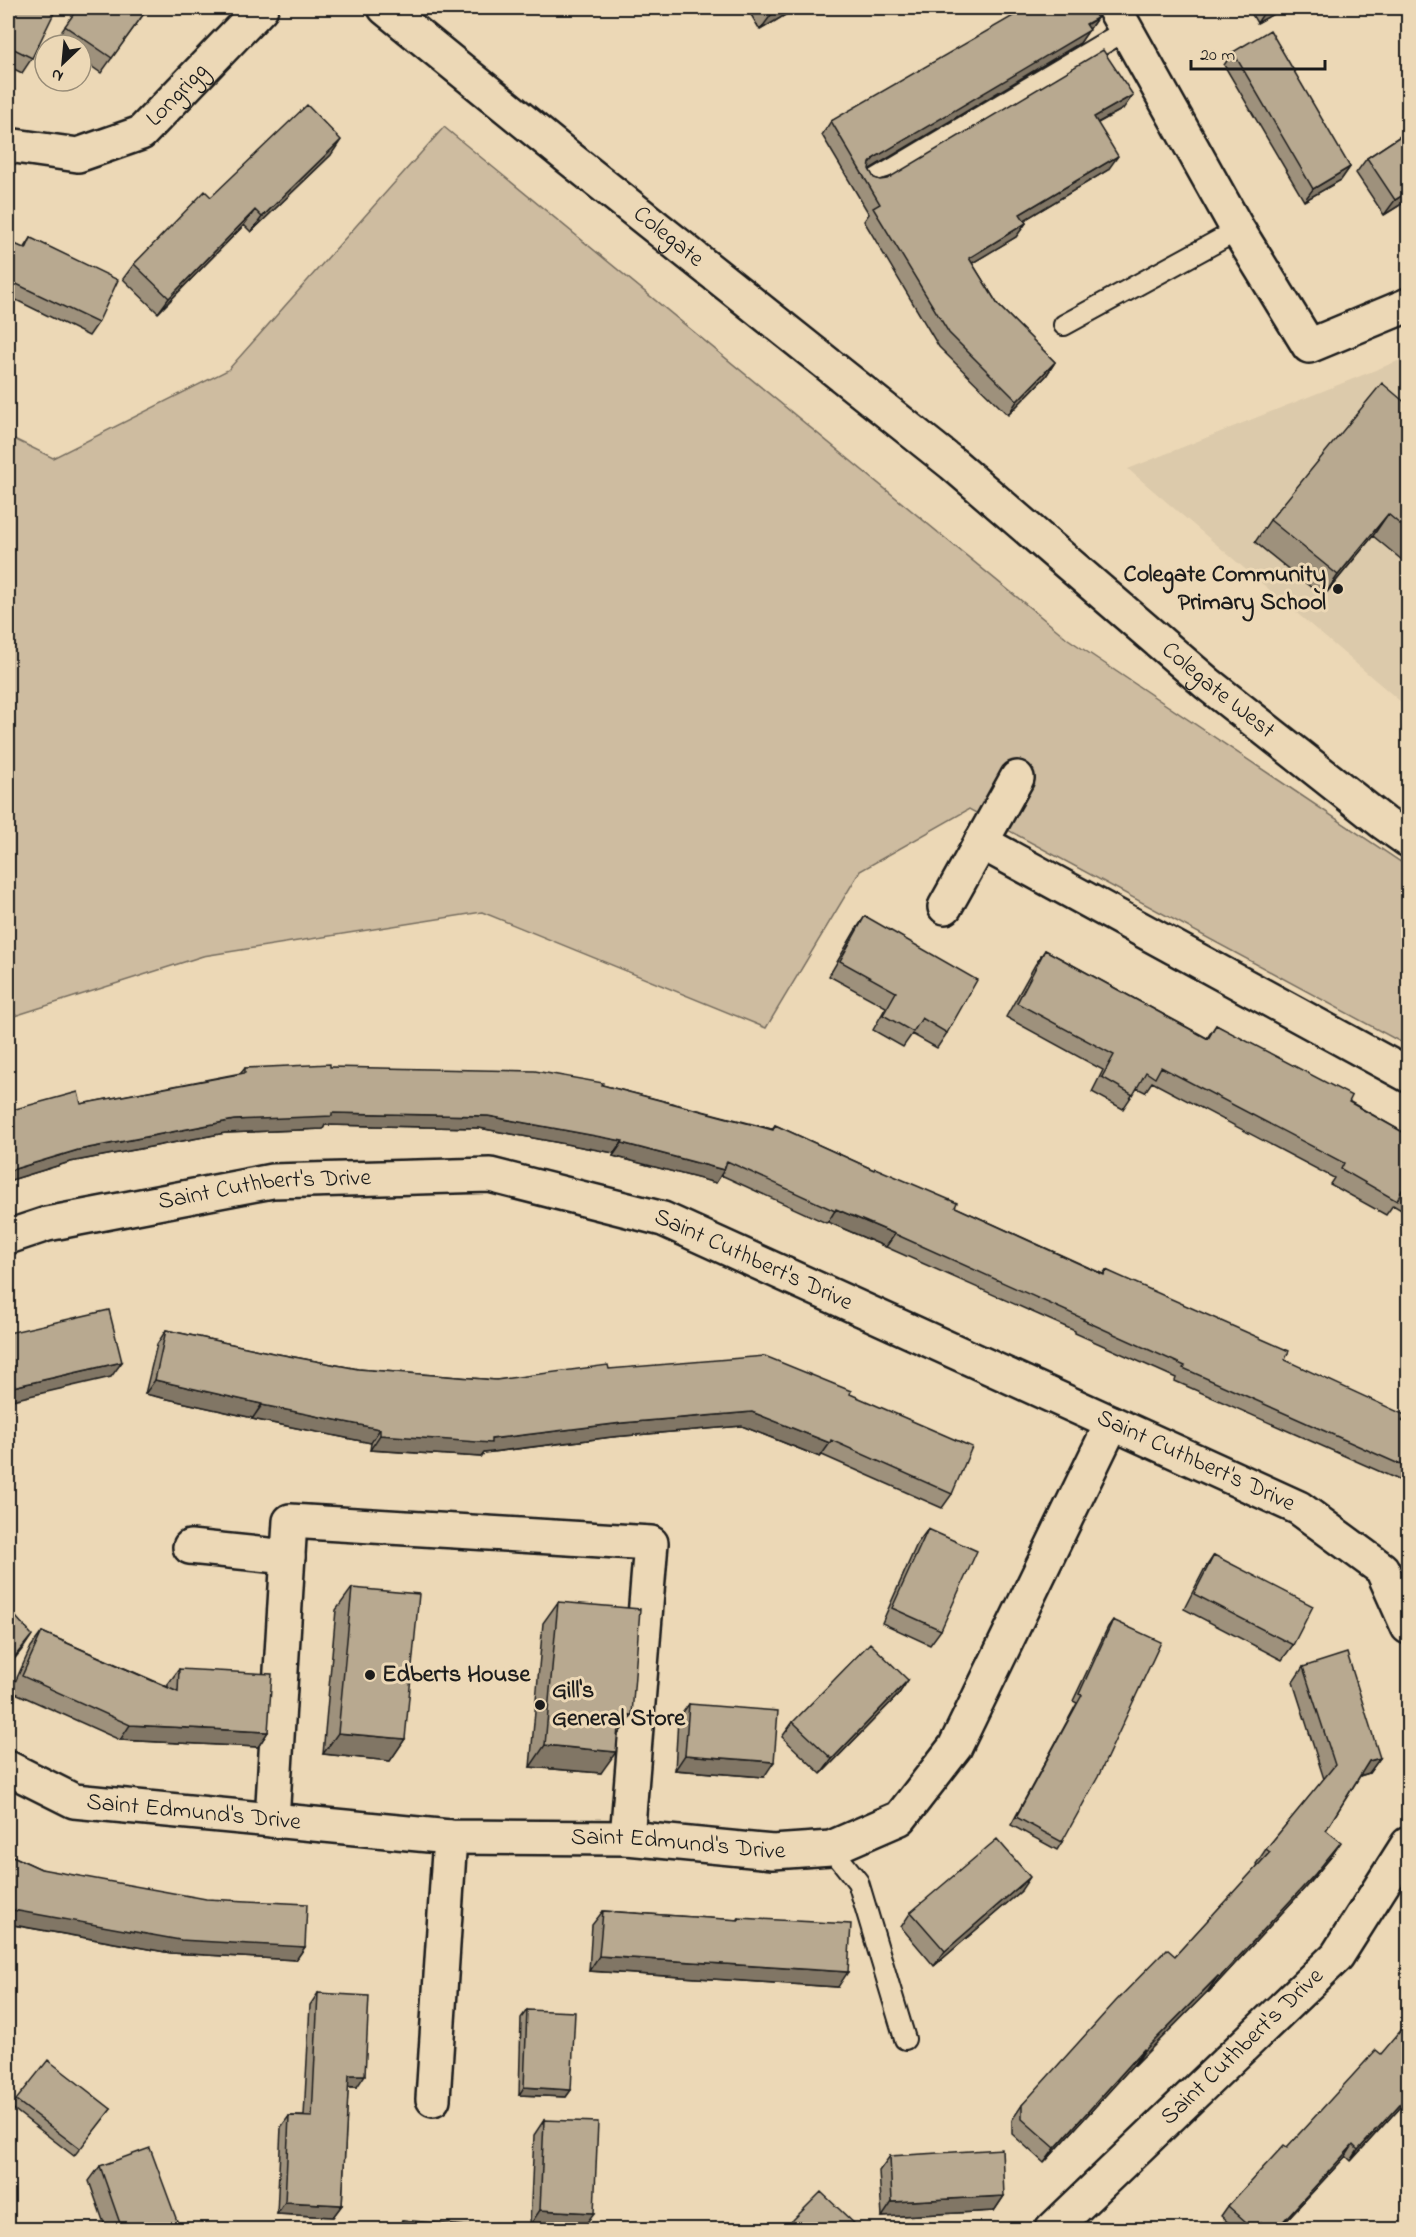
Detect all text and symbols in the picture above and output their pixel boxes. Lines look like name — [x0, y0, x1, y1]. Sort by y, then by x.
north arrow — [33, 33, 93, 93]
scale bar — [1191, 33, 1324, 71]
text: 20 m — [1200, 43, 1235, 69]
street label: Longrigg — [138, 55, 217, 135]
text: N — [47, 61, 67, 88]
street label: Colegate — [625, 197, 711, 276]
place label: Colegate Community Primary School — [1124, 558, 1326, 622]
marker: Colegate Community Primary School — [1331, 582, 1345, 596]
street label: Colegate West — [1153, 633, 1282, 748]
street label: Saint Cuthbert's Drive — [155, 1161, 372, 1220]
street label: Saint Cuthbert's Drive — [651, 1200, 859, 1321]
street label: Saint Cuthbert's Drive — [1091, 1401, 1301, 1522]
place label: Edberts House — [382, 1658, 531, 1693]
marker: Edberts House — [363, 1668, 377, 1682]
place label: Gill's General Store — [552, 1674, 686, 1737]
marker: Gill's General Store — [533, 1698, 547, 1712]
street label: Saint Edmund's Drive — [85, 1785, 303, 1840]
street label: Saint Edmund's Drive — [571, 1820, 787, 1870]
street label: Saint Cuthbert's Drive — [1153, 1960, 1332, 2134]

